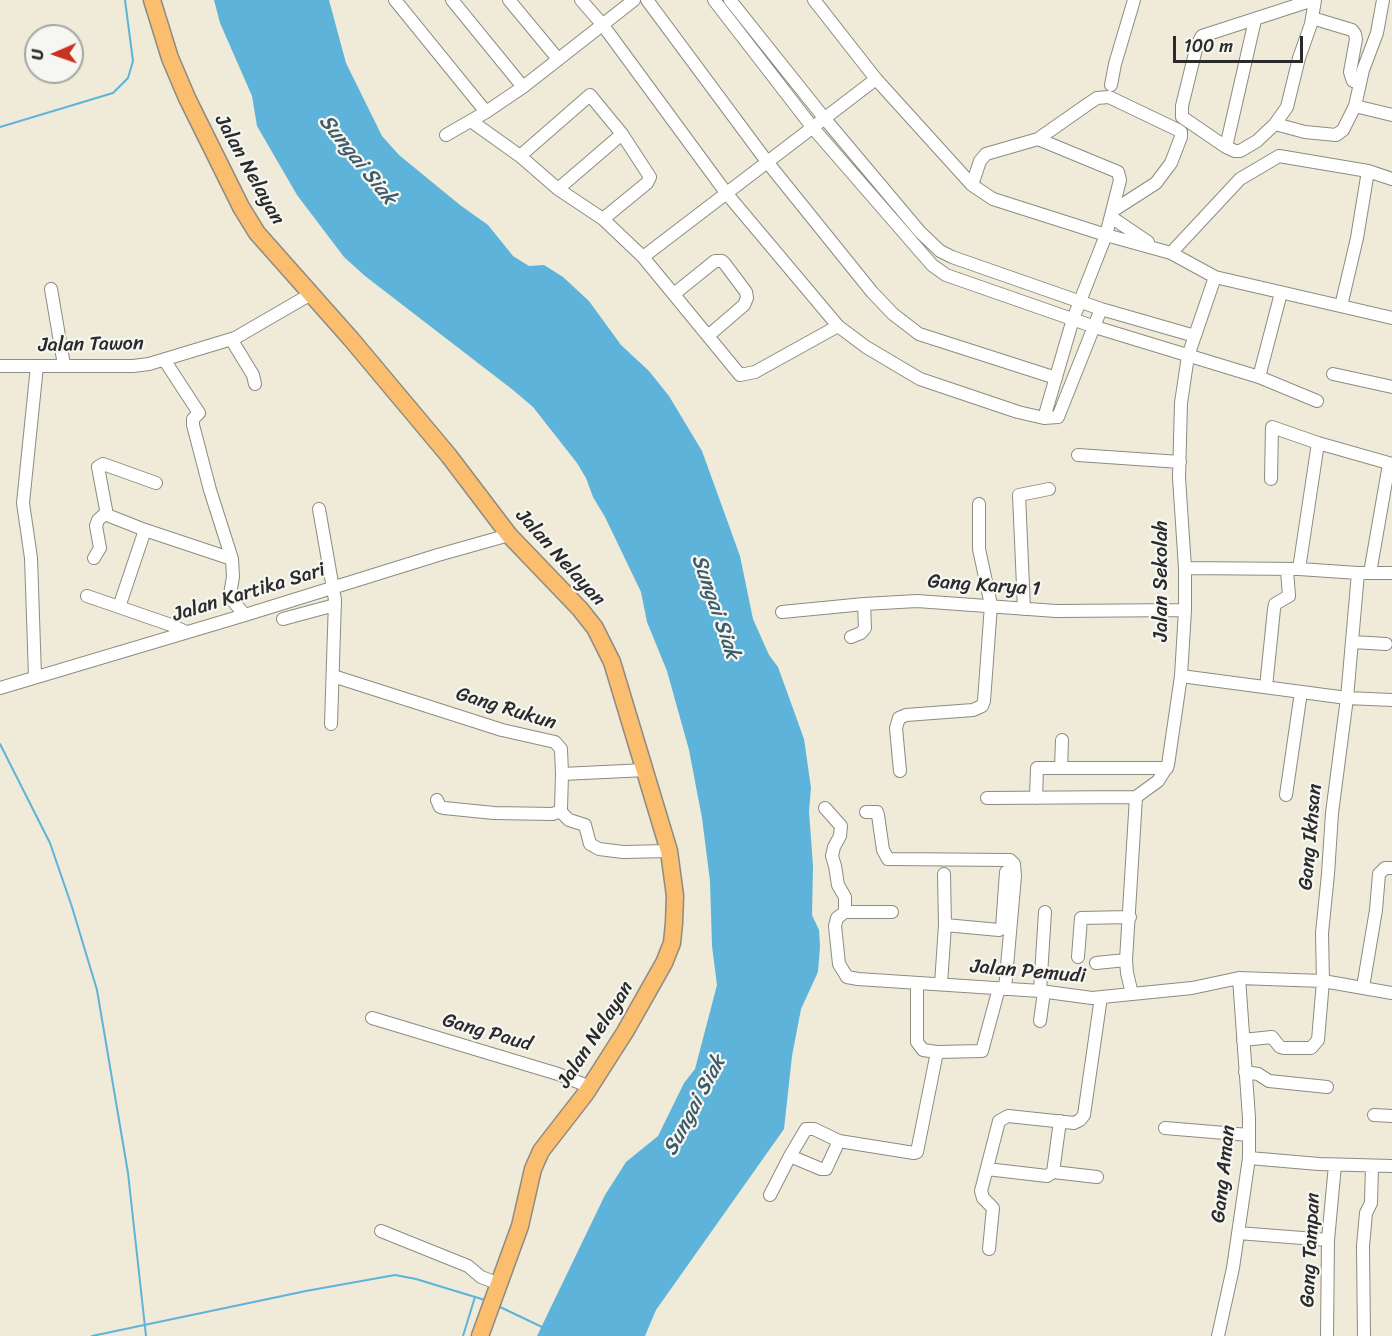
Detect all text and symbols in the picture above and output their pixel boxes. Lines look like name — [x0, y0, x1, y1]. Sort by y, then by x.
north arrow — [24, 24, 84, 84]
scale bar — [1176, 24, 1306, 62]
text: 100 m — [1184, 30, 1233, 62]
text: U — [23, 49, 52, 60]
water label: Sungai Siak — [313, 110, 401, 210]
street label: Jalan Nelayan — [209, 111, 289, 229]
street label: Jalan Tawon — [38, 332, 144, 358]
street label: Jalan Nelayan — [510, 505, 610, 611]
street label: Jalan Sekolah — [1150, 521, 1174, 641]
water label: Sungai Siak — [685, 551, 745, 663]
street label: Jalan Kartika Sari — [170, 558, 328, 628]
street label: Gang Karya 1 — [927, 570, 1041, 602]
street label: Gang Rukun — [453, 682, 559, 736]
street label: Gang Ikhsan — [1294, 783, 1328, 891]
street label: Jalan Pemudi — [969, 955, 1087, 989]
street label: Jalan Nelayan — [553, 977, 639, 1093]
street label: Gang Paud — [439, 1009, 535, 1057]
water label: Sungai Siak — [658, 1052, 732, 1160]
street label: Gang Aman — [1207, 1124, 1241, 1224]
street label: Gang Tampan — [1296, 1192, 1326, 1308]

